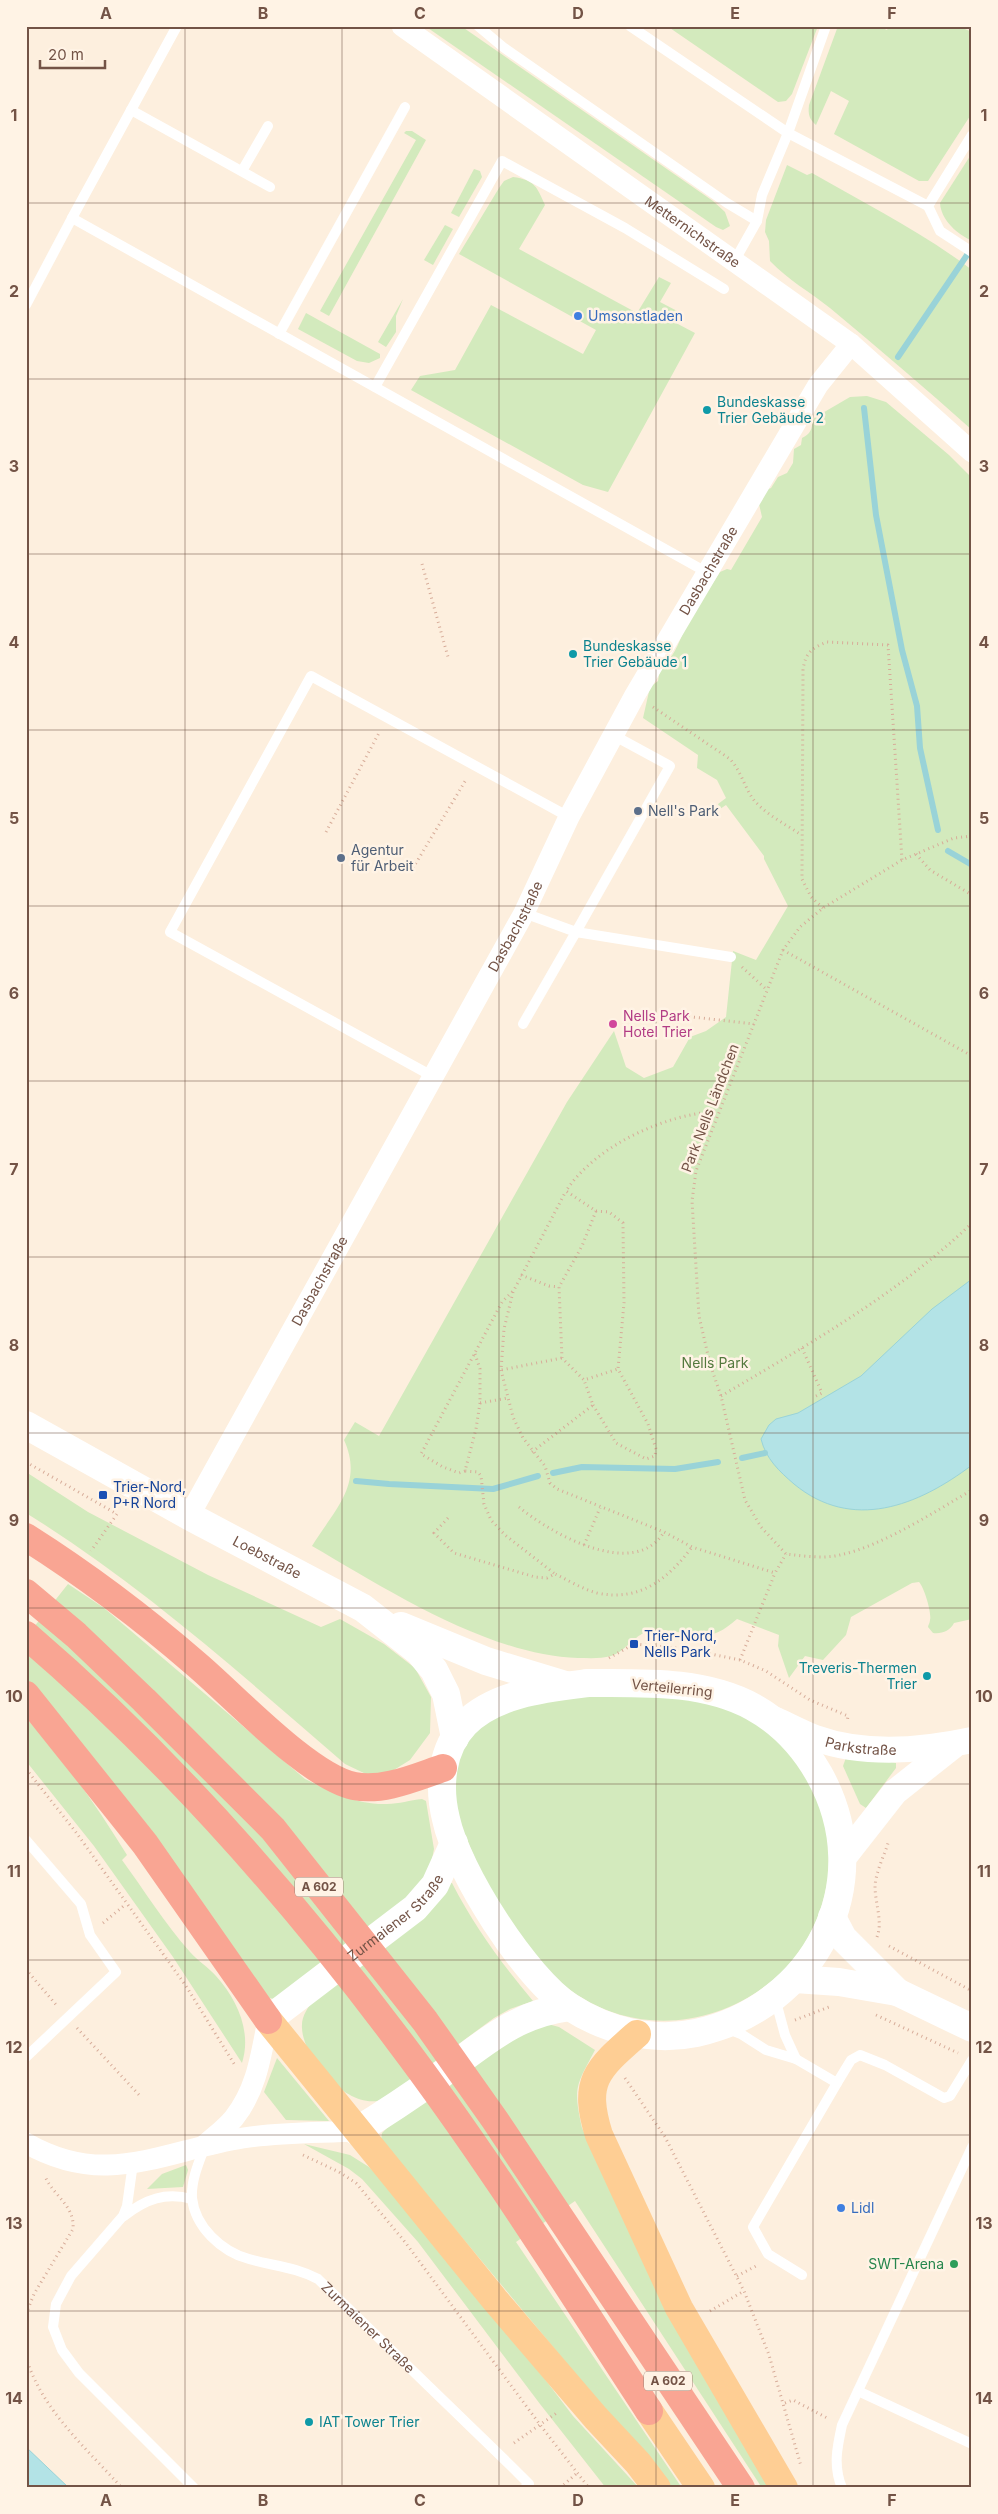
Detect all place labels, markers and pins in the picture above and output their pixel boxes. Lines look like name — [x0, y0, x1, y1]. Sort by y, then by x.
place label: Umsonstladen — [588, 307, 683, 324]
marker: Umsonstladen — [572, 310, 584, 322]
place label: Bundeskasse Trier Gebäude 2 — [717, 393, 824, 426]
marker: Bundeskasse Trier Gebäude 2 — [701, 404, 713, 416]
place label: Bundeskasse Trier Gebäude 1 — [583, 637, 687, 670]
marker: Bundeskasse Trier Gebäude 1 — [567, 648, 579, 660]
place label: Nell's Park — [648, 802, 719, 819]
marker: Nell's Park — [632, 805, 644, 817]
place label: Agentur für Arbeit — [351, 841, 414, 874]
marker: Agentur für Arbeit — [335, 852, 347, 864]
place label: Nells Park Hotel Trier — [623, 1007, 692, 1040]
marker: Nells Park Hotel Trier — [607, 1018, 619, 1030]
place label: Trier-Nord, P+R Nord — [113, 1478, 186, 1511]
marker: Trier-Nord, P+R Nord — [97, 1489, 109, 1501]
place label: Trier-Nord, Nells Park — [644, 1627, 717, 1660]
marker: Trier-Nord, Nells Park — [628, 1638, 640, 1650]
place label: Treveris-Thermen Trier — [799, 1659, 917, 1692]
marker: Treveris-Thermen Trier — [921, 1670, 933, 1682]
place label: Lidl — [851, 2199, 874, 2216]
marker: Lidl — [835, 2202, 847, 2214]
place label: SWT-Arena — [868, 2255, 944, 2272]
marker: SWT-Arena — [948, 2258, 960, 2270]
place label: IAT Tower Trier — [319, 2413, 419, 2430]
marker: IAT Tower Trier — [303, 2416, 315, 2428]

